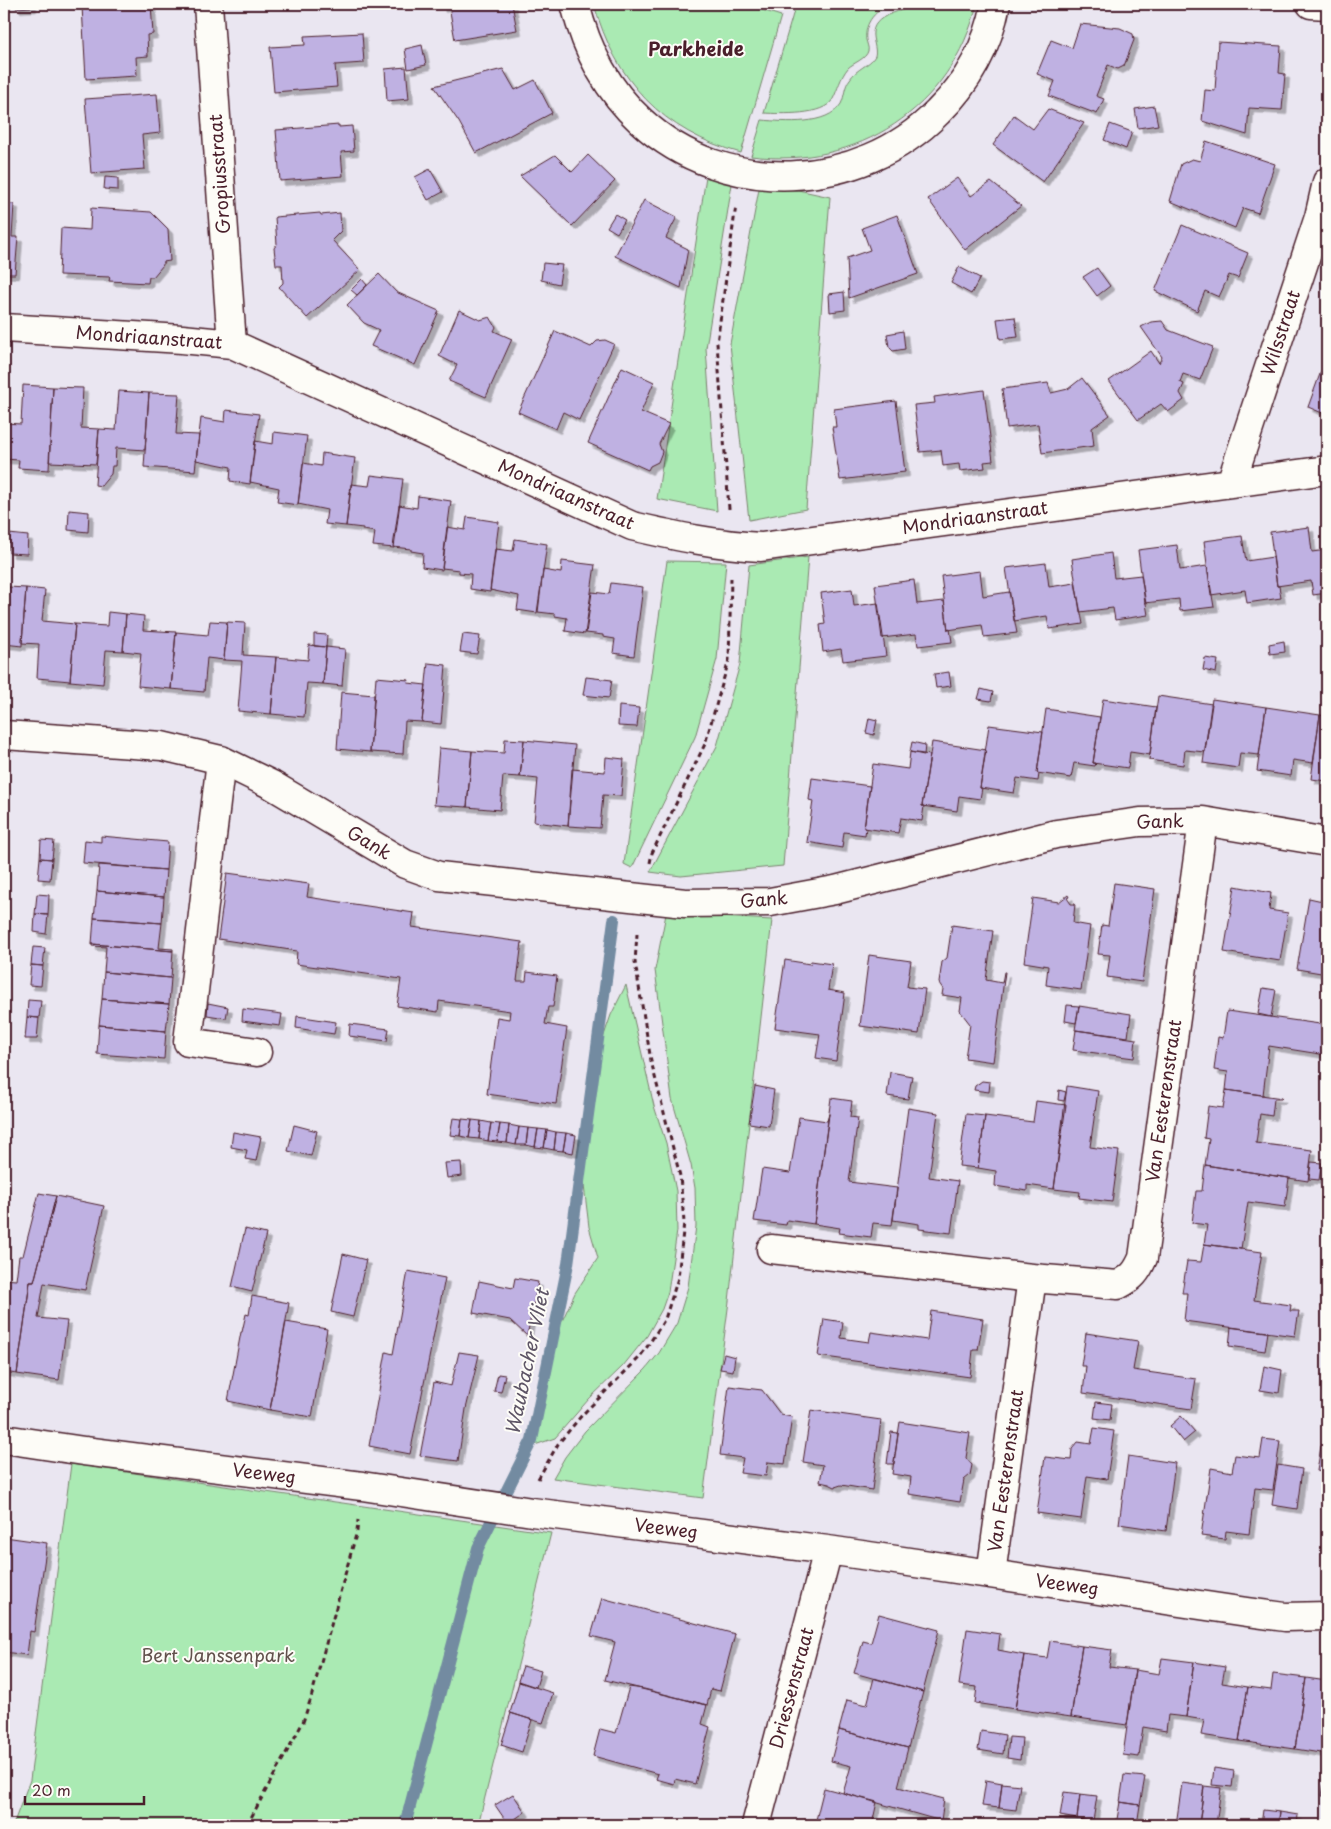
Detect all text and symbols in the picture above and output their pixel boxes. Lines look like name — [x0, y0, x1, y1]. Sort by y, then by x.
district label: Parkheide — [648, 34, 744, 62]
street label: Gropiusstraat — [201, 113, 236, 235]
street label: Wilsstraat — [1253, 286, 1306, 379]
street label: Mondriaanstraat — [75, 318, 223, 355]
street label: Mondriaanstraat — [494, 451, 639, 536]
street label: Mondriaanstraat — [900, 493, 1049, 540]
street label: Gank — [1136, 806, 1184, 835]
street label: Gank — [342, 818, 397, 866]
street label: Gank — [739, 883, 789, 914]
street label: Van Eesterenstraat — [1138, 1017, 1187, 1184]
water label: Waubacher Vliet — [497, 1284, 556, 1437]
street label: Van Eesterenstraat — [980, 1387, 1029, 1554]
street label: Veeweg — [231, 1455, 298, 1490]
street label: Veeweg — [633, 1510, 700, 1545]
street label: Veeweg — [1034, 1566, 1101, 1601]
street label: Driessenstraat — [761, 1624, 820, 1751]
park label: Bert Janssenpark — [141, 1641, 295, 1668]
scale bar — [25, 1774, 144, 1806]
text: 20 m — [32, 1778, 71, 1801]

